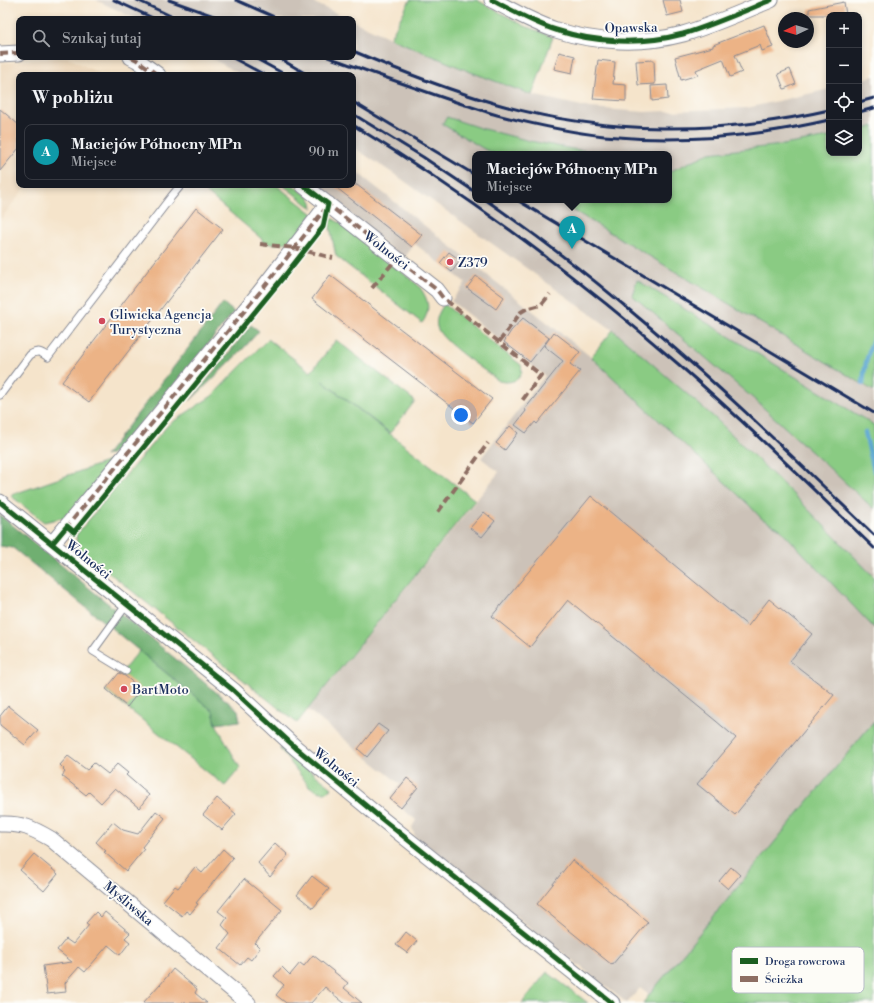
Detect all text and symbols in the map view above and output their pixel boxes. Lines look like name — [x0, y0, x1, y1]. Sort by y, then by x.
north arrow — [778, 12, 814, 48]
map controls — [826, 12, 862, 156]
button: + — [826, 12, 862, 48]
search box — [16, 16, 356, 60]
street label: Opawska — [604, 20, 658, 36]
icon: search — [30, 27, 52, 49]
text: Szukaj tutaj — [62, 29, 142, 48]
button: − — [826, 48, 862, 84]
button: locate — [826, 84, 862, 120]
text: W pobliżu — [32, 87, 113, 109]
button: layers — [826, 120, 862, 156]
text: Maciejów Północny MPn — [71, 135, 242, 154]
text: A — [41, 144, 51, 160]
text: 90 m — [308, 144, 339, 160]
popup — [472, 151, 672, 203]
text: Miejsce — [71, 154, 116, 170]
text: Maciejów Północny MPn — [487, 160, 657, 179]
text: Miejsce — [487, 179, 532, 195]
pin: A — [559, 216, 585, 249]
street label: Wolności — [360, 227, 412, 274]
place label: Z379 — [458, 255, 488, 271]
marker: Z379 — [445, 257, 455, 267]
place label: Gliwicka Agencja Turystyczna — [110, 307, 212, 338]
marker: Gliwicka Agencja Turystyczna — [97, 316, 107, 326]
your location — [451, 405, 471, 425]
street label: Wolności — [62, 536, 114, 583]
place label: BartMoto — [131, 682, 189, 698]
marker: BartMoto — [119, 684, 129, 694]
street label: Wolności — [310, 744, 362, 791]
street label: Myśliwska — [100, 878, 157, 930]
legend — [732, 947, 864, 993]
text: Droga rowerowa — [765, 955, 846, 969]
text: Ścieżka — [765, 972, 803, 987]

